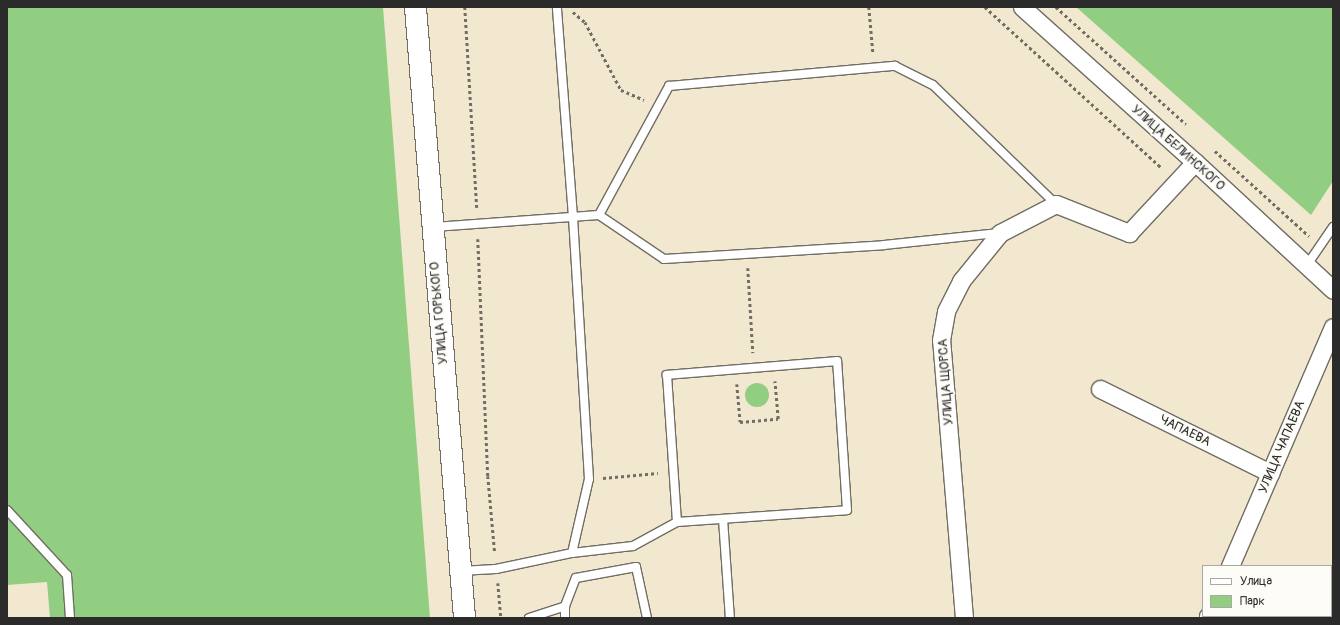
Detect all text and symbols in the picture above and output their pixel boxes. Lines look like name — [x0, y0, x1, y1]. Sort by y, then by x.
street label: УЛИЦА БЕЛИНСКОГО — [1128, 102, 1228, 194]
street label: УЛИЦА ГОРЬКОГО — [427, 261, 451, 365]
street label: УЛИЦА ЩОРСА — [935, 338, 957, 426]
street label: УЛИЦА ЧАПАЕВА — [1255, 398, 1309, 496]
street label: ЧАПАЕВА — [1157, 412, 1213, 450]
legend — [1202, 565, 1332, 617]
text: Улица — [1240, 574, 1272, 589]
text: Парк — [1240, 594, 1265, 609]

